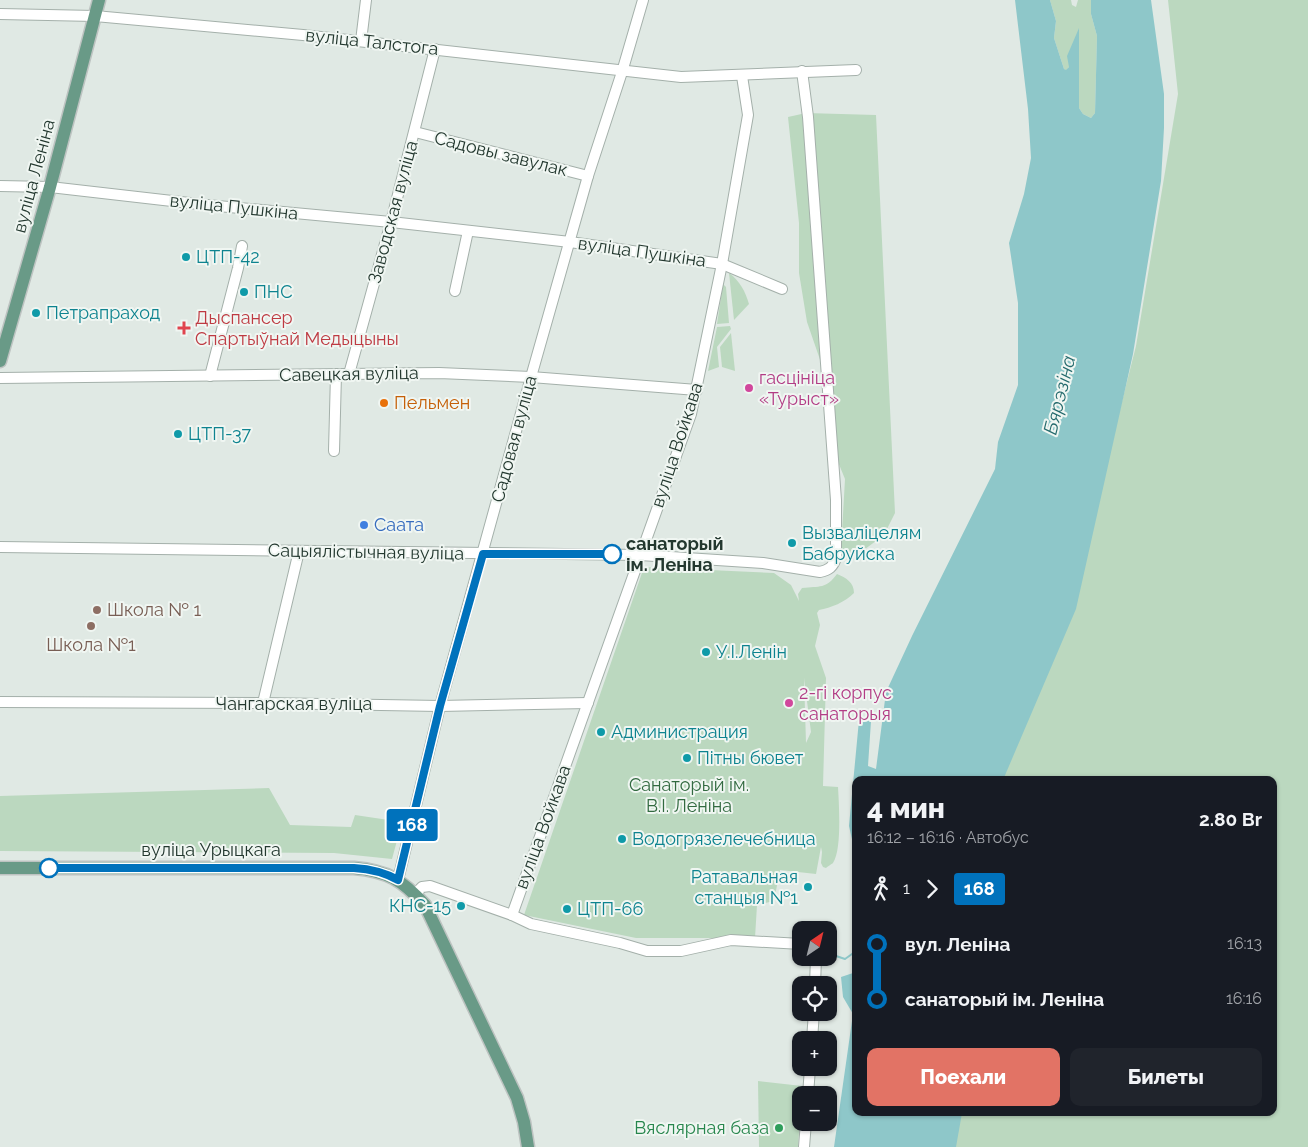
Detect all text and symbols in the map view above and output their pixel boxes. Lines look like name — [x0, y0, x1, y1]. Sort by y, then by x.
street label: вуліца Талстога — [305, 24, 439, 59]
street label: вуліца Леніна — [8, 117, 59, 235]
street label: Садовы завулак — [432, 127, 570, 180]
street label: Заводская вуліца — [363, 138, 422, 286]
street label: вуліца Пушкіна — [169, 189, 299, 224]
street label: вуліца Пушкіна — [577, 232, 707, 271]
place label: ЦТП-42 — [196, 246, 260, 267]
marker: ЦТП-42 — [180, 251, 192, 263]
place label: ПНС — [254, 281, 292, 302]
marker: ПНС — [238, 286, 250, 298]
place label: Петрапраход — [46, 302, 160, 323]
marker: Петрапраход — [30, 307, 42, 319]
place label: Дыспансер Спартыўнай Медыцыны — [195, 307, 399, 349]
marker: Дыспансер Спартыўнай Медыцыны — [177, 321, 191, 335]
water label: Бярэзіна — [1039, 353, 1079, 437]
street label: Савецкая вуліца — [279, 362, 419, 385]
place label: гасцініца «Турыст» — [759, 367, 839, 409]
street label: Садовая вуліца — [486, 373, 541, 505]
street label: вуліца Войкава — [646, 380, 707, 510]
marker: гасцініца «Турыст» — [743, 382, 755, 394]
place label: Пельмен — [394, 392, 470, 413]
marker: Пельмен — [378, 397, 390, 409]
place label: ЦТП-37 — [188, 423, 252, 444]
marker: ЦТП-37 — [172, 428, 184, 440]
place label: Саата — [374, 514, 424, 535]
marker: Саата — [358, 519, 370, 531]
place label: Вызваліцелям Бабруйска — [802, 522, 921, 564]
place label: санаторый ім. Леніна — [626, 533, 724, 575]
marker: Вызваліцелям Бабруйска — [786, 537, 798, 549]
street label: Сацыялістычная вуліца — [268, 539, 464, 564]
marker: санаторый ім. Леніна — [602, 544, 622, 564]
place label: Школа № 1 — [107, 599, 201, 620]
marker: Школа № 1 — [91, 604, 103, 616]
marker: Школа №1 — [85, 620, 97, 632]
place label: Школа №1 — [46, 634, 136, 655]
place label: У.І.Ленін — [716, 641, 787, 662]
marker: У.І.Ленін — [700, 646, 712, 658]
place label: 2-гі корпус санаторыя — [799, 682, 892, 724]
street label: Чангарская вуліца — [216, 693, 372, 714]
marker: 2-гі корпус санаторыя — [783, 697, 795, 709]
place label: Администрация — [611, 721, 748, 742]
marker: Администрация — [595, 726, 607, 738]
place label: Пітны бювет — [697, 747, 804, 768]
marker: Пітны бювет — [681, 752, 693, 764]
street label: вуліца Войкава — [510, 762, 575, 892]
park label: Санаторый ім. В.І. Леніна — [629, 774, 749, 816]
text: 4 мин — [867, 792, 945, 825]
text: 2.80 Br — [1199, 808, 1262, 830]
line badge: 168 — [383, 809, 441, 841]
text: 168 — [397, 814, 427, 835]
place label: Водогрязелечебница — [632, 828, 815, 849]
text: 16:12 – 16:16 · Автобус — [867, 828, 1029, 847]
marker: Водогрязелечебница — [616, 833, 628, 845]
street label: вуліца Урыцкага — [141, 839, 281, 860]
unlabelled marker — [39, 858, 59, 878]
place label: Ратавальная станцыя №1 — [691, 866, 798, 908]
icon: walk — [867, 875, 895, 903]
icon: forward — [918, 875, 946, 903]
text: 168 — [964, 878, 995, 899]
text: 1 — [903, 879, 910, 898]
marker: Ратавальная станцыя №1 — [802, 881, 814, 893]
place label: КНС-15 — [389, 895, 451, 916]
place label: ЦТП-66 — [577, 898, 643, 919]
marker: КНС-15 — [455, 900, 467, 912]
marker: ЦТП-66 — [561, 903, 573, 915]
north arrow — [792, 921, 838, 966]
map controls — [792, 921, 837, 1131]
text: вул. Леніна — [905, 933, 1010, 955]
text: 16:13 — [1227, 934, 1262, 953]
button: locate — [792, 976, 837, 1021]
text: санаторый ім. Леніна — [905, 988, 1104, 1010]
text: 16:16 — [1226, 989, 1262, 1008]
button: + — [792, 1031, 837, 1076]
button: Поехали — [867, 1048, 1060, 1106]
button: Билеты — [1070, 1048, 1262, 1106]
button: − — [792, 1086, 837, 1131]
place label: Вяслярная база — [634, 1117, 769, 1138]
marker: Вяслярная база — [773, 1122, 785, 1134]

